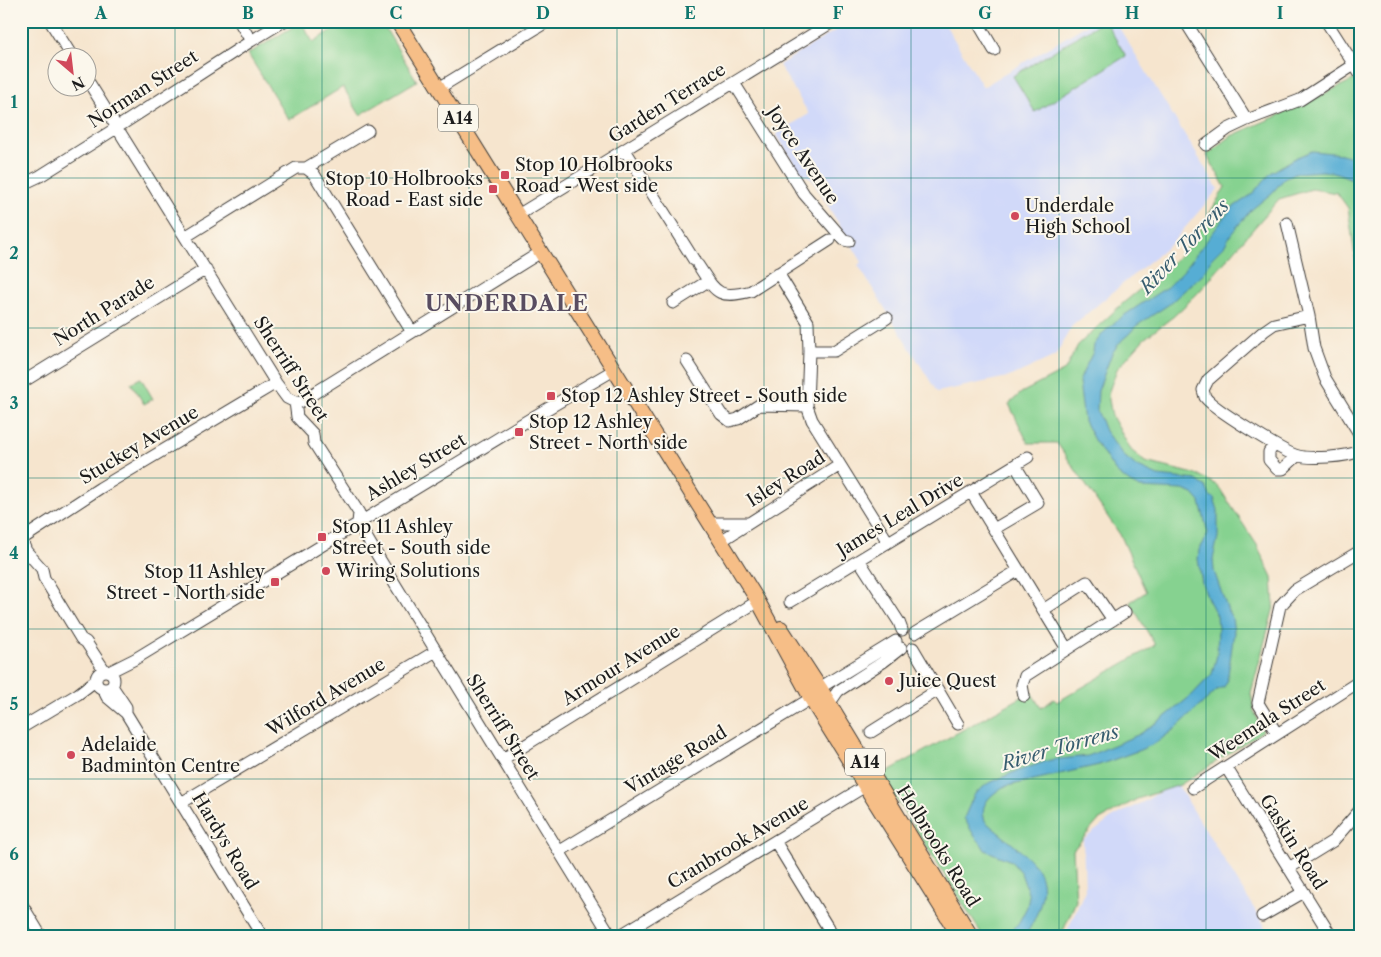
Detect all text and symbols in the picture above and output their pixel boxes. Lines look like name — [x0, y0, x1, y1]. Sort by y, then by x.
text: A — [94, 3, 108, 23]
text: B — [242, 3, 254, 23]
text: C — [390, 3, 402, 23]
text: D — [536, 3, 550, 23]
text: E — [684, 3, 696, 23]
text: F — [833, 3, 844, 23]
text: G — [978, 3, 992, 23]
text: H — [1125, 3, 1139, 23]
text: I — [1277, 3, 1284, 23]
street label: Norman Street — [84, 45, 203, 133]
north arrow — [48, 48, 98, 98]
street label: Garden Terrace — [604, 58, 730, 148]
text: N — [69, 73, 88, 94]
text: 1 — [10, 92, 18, 112]
street label: Joyce Avenue — [760, 99, 844, 208]
road number: A14 — [438, 105, 478, 132]
place label: Stop 10 Holbrooks Road - West side — [515, 154, 673, 197]
place label: Stop 10 Holbrooks Road - East side — [325, 168, 483, 211]
marker: Stop 10 Holbrooks Road - West side — [499, 169, 511, 181]
marker: Stop 10 Holbrooks Road - East side — [487, 183, 499, 195]
water label: River Torrens — [1133, 194, 1235, 300]
place label: Underdale High School — [1025, 195, 1130, 238]
marker: Underdale High School — [1009, 210, 1021, 222]
text: 2 — [9, 243, 19, 263]
street label: North Parade — [50, 271, 158, 351]
district label: UNDERDALE — [425, 290, 589, 317]
street label: Sherriff Street — [249, 312, 334, 426]
place label: Stop 12 Ashley Street - South side — [561, 385, 847, 407]
marker: Stop 12 Ashley Street - South side — [545, 390, 557, 402]
text: 3 — [9, 393, 19, 413]
street label: Stuckey Avenue — [76, 401, 202, 489]
place label: Stop 12 Ashley Street - North side — [529, 411, 688, 454]
marker: Stop 12 Ashley Street - North side — [513, 426, 525, 438]
street label: Ashley Street — [361, 428, 471, 506]
street label: Isley Road — [743, 446, 829, 512]
street label: James Leal Drive — [830, 469, 967, 563]
place label: Stop 11 Ashley Street - South side — [332, 516, 491, 559]
marker: Stop 11 Ashley Street - South side — [316, 531, 328, 543]
text: 4 — [9, 543, 19, 563]
place label: Wiring Solutions — [335, 560, 480, 582]
place label: Stop 11 Ashley Street - North side — [106, 561, 266, 604]
marker: Wiring Solutions — [320, 565, 332, 577]
marker: Stop 11 Ashley Street - North side — [269, 576, 281, 588]
street label: Armour Avenue — [557, 620, 684, 711]
street label: Wilford Avenue — [262, 653, 389, 741]
street label: Sherriff Street — [462, 670, 545, 785]
place label: Juice Quest — [896, 670, 997, 692]
street label: Weemala Street — [1204, 674, 1330, 767]
marker: Juice Quest — [883, 675, 895, 687]
text: 5 — [10, 694, 19, 714]
water label: River Torrens — [997, 720, 1122, 776]
street label: Vintage Road — [620, 721, 731, 799]
place label: Adelaide Badminton Centre — [80, 734, 240, 777]
marker: Adelaide Badminton Centre — [65, 749, 77, 761]
road number: A14 — [845, 749, 885, 776]
street label: Holbrooks Road — [892, 781, 984, 911]
street label: Hardys Road — [187, 788, 263, 894]
street label: Gaskin Road — [1255, 790, 1331, 894]
street label: Cranbrook Avenue — [664, 792, 812, 894]
text: 6 — [9, 844, 19, 864]

